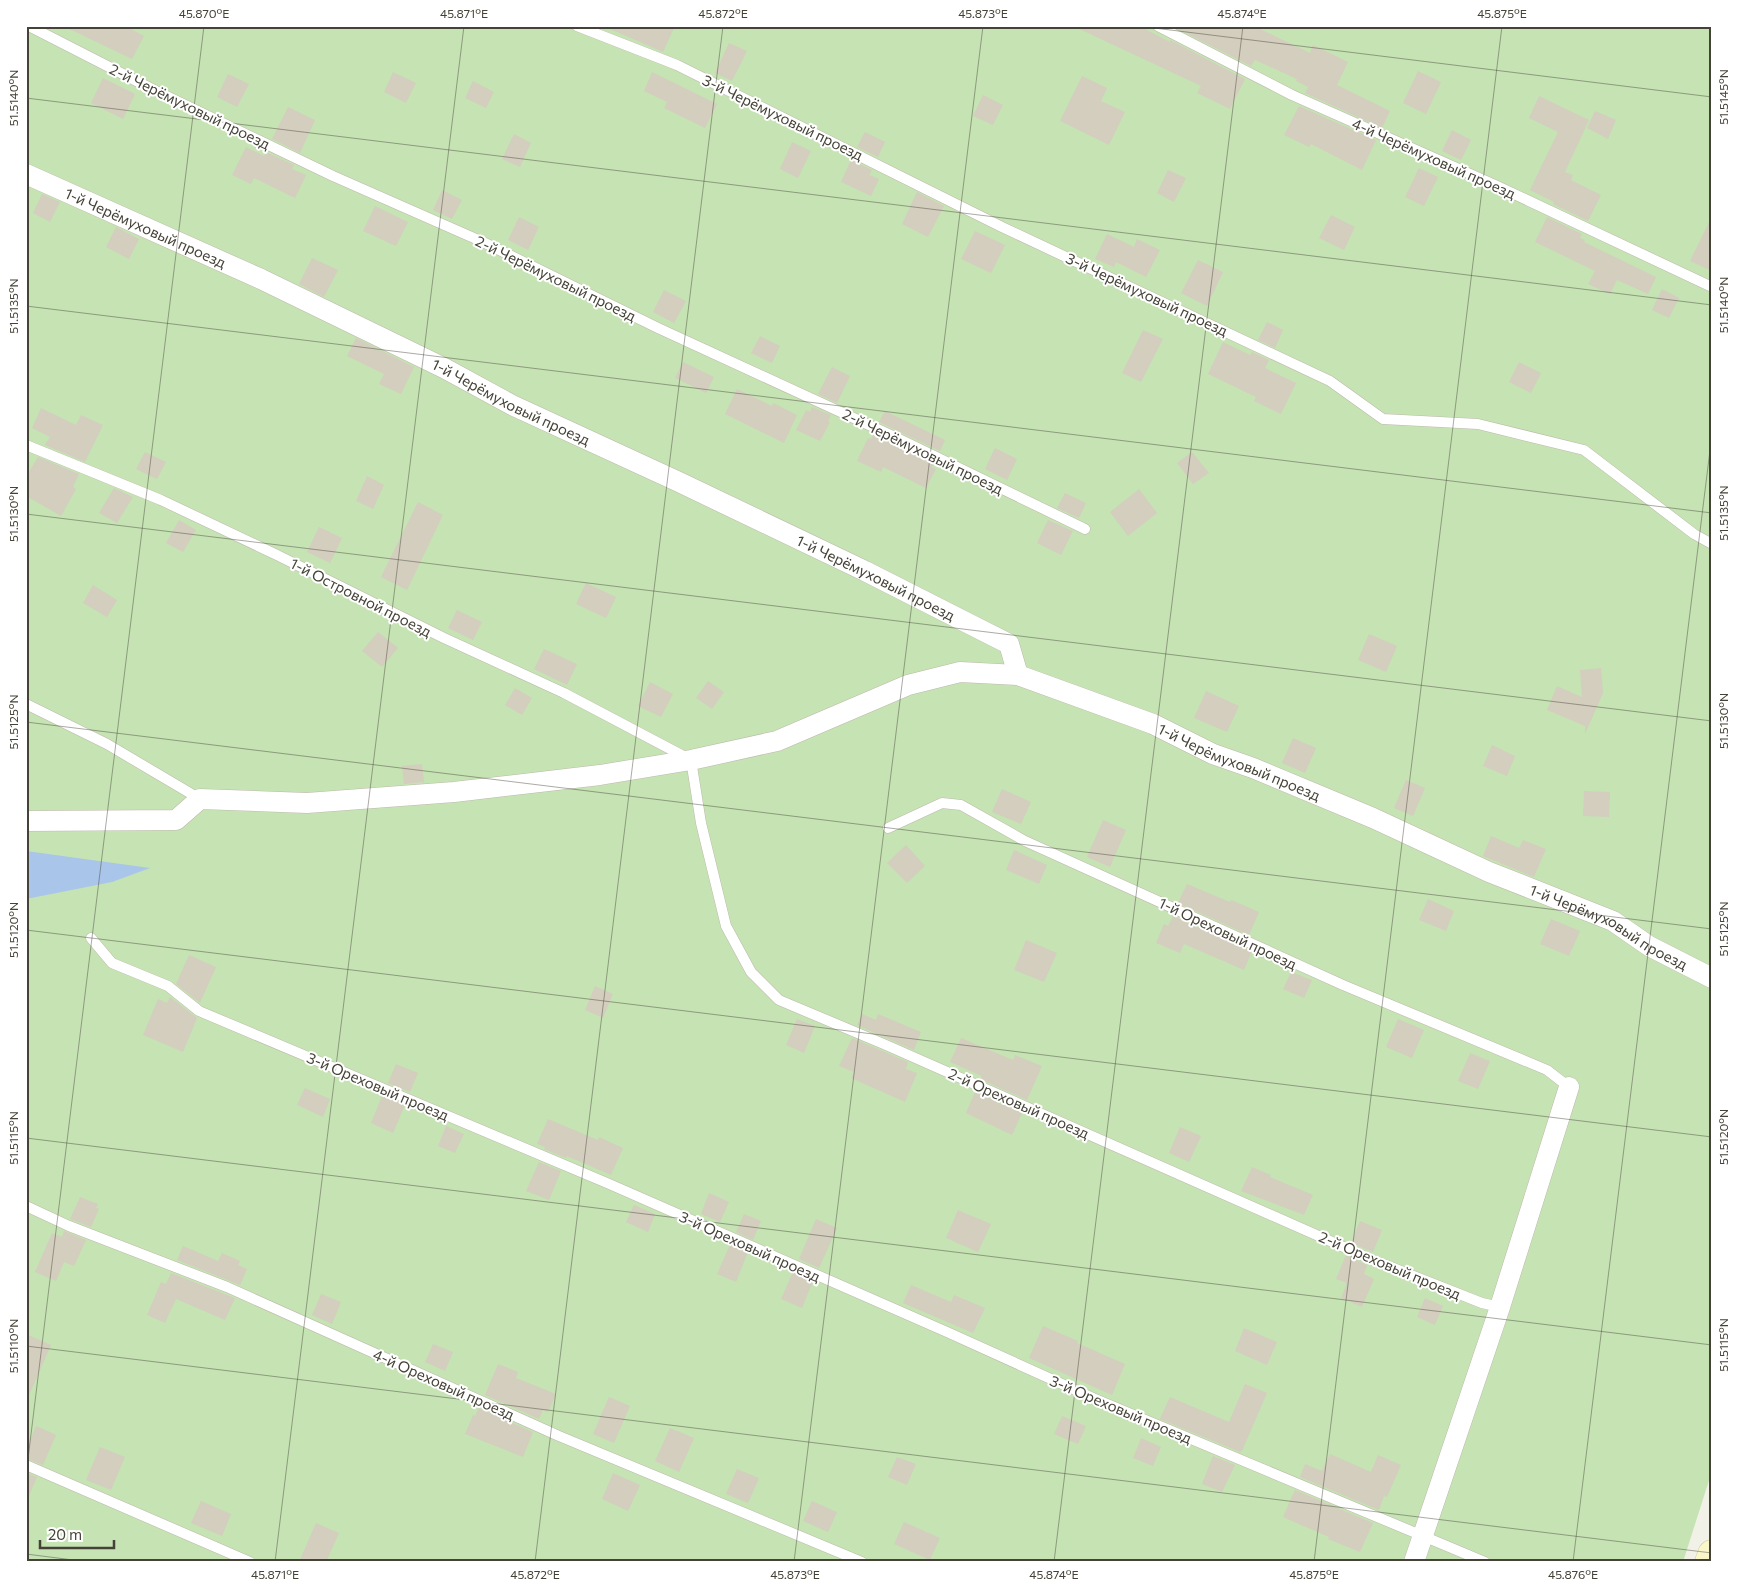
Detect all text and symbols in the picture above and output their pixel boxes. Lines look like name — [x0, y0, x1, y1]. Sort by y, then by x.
text: 45.870°E — [179, 6, 229, 20]
text: 45.871°E — [440, 6, 488, 20]
text: 45.872°E — [698, 6, 748, 20]
text: 45.873°E — [958, 6, 1008, 20]
text: 45.874°E — [1217, 6, 1267, 20]
text: 45.875°E — [1477, 6, 1527, 20]
street label: 2-й Черёмуховый проезд — [107, 59, 273, 153]
text: 51.5145°N — [1716, 69, 1730, 125]
text: 51.5140°N — [6, 70, 20, 126]
street label: 3-й Черёмуховый проезд — [700, 70, 866, 164]
street label: 4-й Черёмуховый проезд — [1349, 114, 1519, 202]
street label: 1-й Черёмуховый проезд — [62, 184, 229, 271]
street label: 2-й Черёмуховый проезд — [473, 231, 639, 325]
street label: 3-й Черёмуховый проезд — [1063, 249, 1231, 340]
text: 51.5140°N — [1716, 277, 1730, 333]
text: 51.5135°N — [6, 278, 20, 334]
street label: 1-й Черёмуховый проезд — [429, 355, 593, 449]
street label: 2-й Черёмуховый проезд — [840, 404, 1006, 498]
text: 51.5135°N — [1716, 485, 1730, 541]
text: 51.5130°N — [6, 486, 20, 542]
street label: 1-й Черёмуховый проезд — [794, 531, 958, 624]
street label: 1-й Островной проезд — [287, 554, 435, 640]
text: 51.5130°N — [1716, 693, 1730, 749]
text: 51.5125°N — [6, 694, 20, 750]
street label: 1-й Черёмуховый проезд — [1155, 719, 1323, 804]
street label: 1-й Черёмуховый проезд — [1527, 880, 1691, 973]
street label: 1-й Ореховый проезд — [1156, 893, 1300, 973]
text: 51.5125°N — [1716, 901, 1730, 957]
text: 51.5120°N — [6, 902, 20, 958]
street label: 3-й Ореховый проезд — [304, 1048, 452, 1124]
street label: 2-й Ореховый проезд — [946, 1064, 1092, 1142]
text: 51.5120°N — [1716, 1109, 1730, 1165]
text: 51.5115°N — [6, 1111, 20, 1165]
street label: 3-й Ореховый проезд — [677, 1207, 823, 1285]
street label: 2-й Ореховый проезд — [1316, 1227, 1464, 1303]
text: 51.5115°N — [1716, 1318, 1730, 1372]
text: 51.5110°N — [6, 1319, 20, 1373]
street label: 4-й Ореховый проезд — [371, 1345, 518, 1423]
street label: 3-й Ореховый проезд — [1047, 1371, 1195, 1447]
scale bar — [40, 1518, 114, 1550]
text: 20 m — [48, 1525, 82, 1543]
text: 45.871°E — [251, 1567, 299, 1581]
text: 45.872°E — [510, 1567, 560, 1581]
text: 45.873°E — [770, 1567, 820, 1581]
text: 45.874°E — [1029, 1567, 1079, 1581]
text: 45.875°E — [1289, 1567, 1339, 1581]
text: 45.876°E — [1548, 1567, 1598, 1581]

